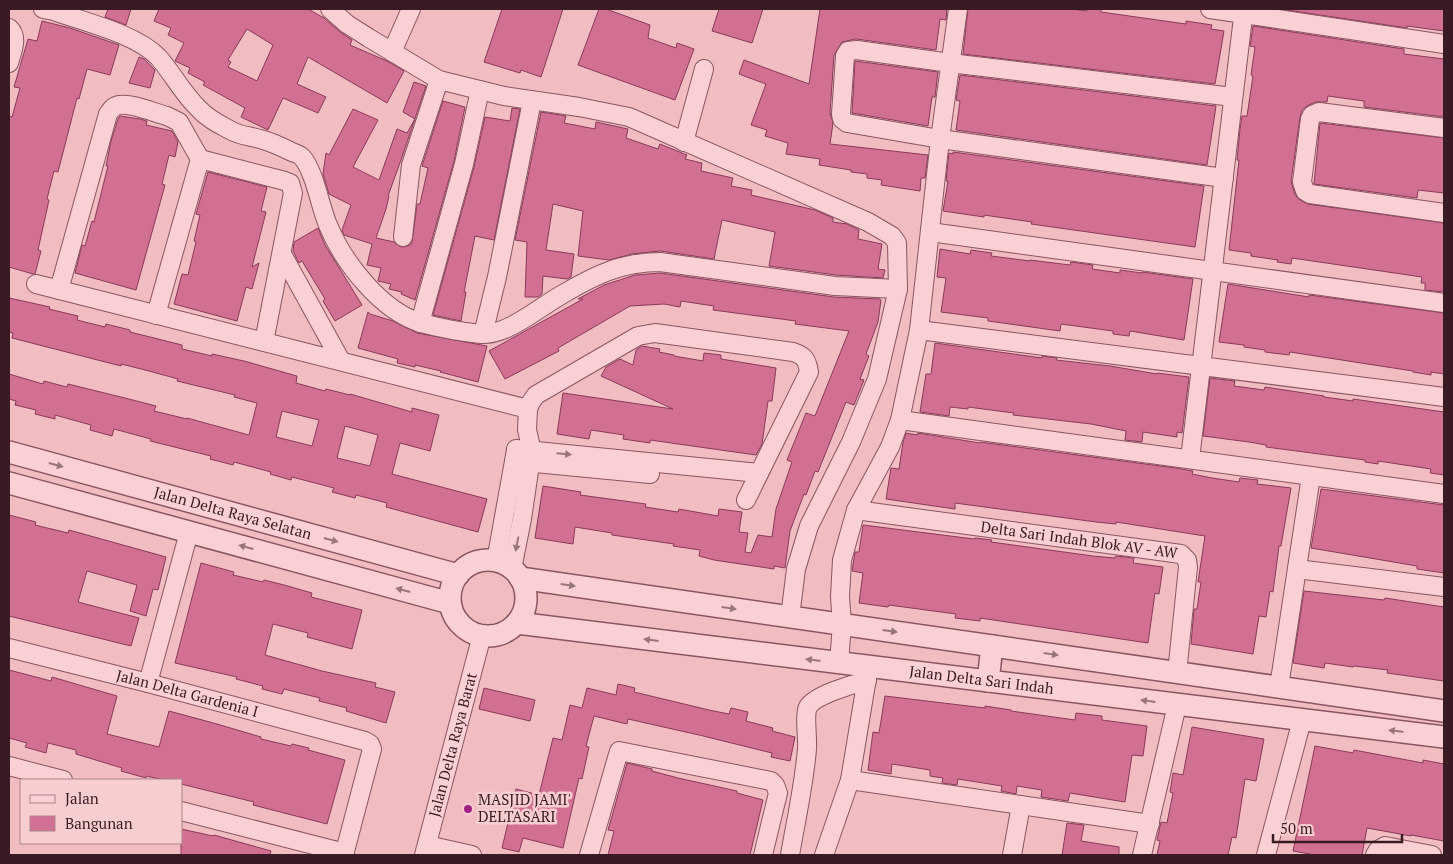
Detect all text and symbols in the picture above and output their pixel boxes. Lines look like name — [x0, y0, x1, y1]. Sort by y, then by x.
one-way arrow — [556, 450, 572, 458]
one-way arrow — [48, 461, 63, 469]
street label: Jalan Delta Raya Selatan — [152, 481, 314, 543]
street label: Delta Sari Indah Blok AV - AW — [979, 516, 1180, 563]
one-way arrow — [323, 536, 338, 544]
one-way arrow — [512, 536, 520, 552]
one-way arrow — [239, 543, 254, 551]
one-way arrow — [561, 581, 577, 589]
one-way arrow — [395, 586, 410, 594]
one-way arrow — [722, 605, 738, 613]
one-way arrow — [883, 628, 899, 636]
one-way arrow — [643, 636, 659, 644]
one-way arrow — [1043, 651, 1059, 659]
one-way arrow — [804, 656, 820, 664]
street label: Jalan Delta Sari Indah — [908, 660, 1055, 698]
street label: Jalan Delta Gardenia I — [114, 664, 261, 721]
street label: Jalan Delta Raya Barat — [423, 670, 481, 819]
one-way arrow — [1139, 697, 1155, 705]
one-way arrow — [1388, 727, 1404, 735]
legend — [20, 779, 182, 844]
text: Jalan — [65, 788, 99, 808]
place label: MASJID JAMI' DELTASARI — [478, 789, 571, 826]
marker: MASJID JAMI' DELTASARI — [462, 803, 474, 815]
scale bar — [1273, 812, 1402, 844]
text: Bangunan — [65, 813, 133, 833]
text: 50 m — [1280, 818, 1313, 838]

